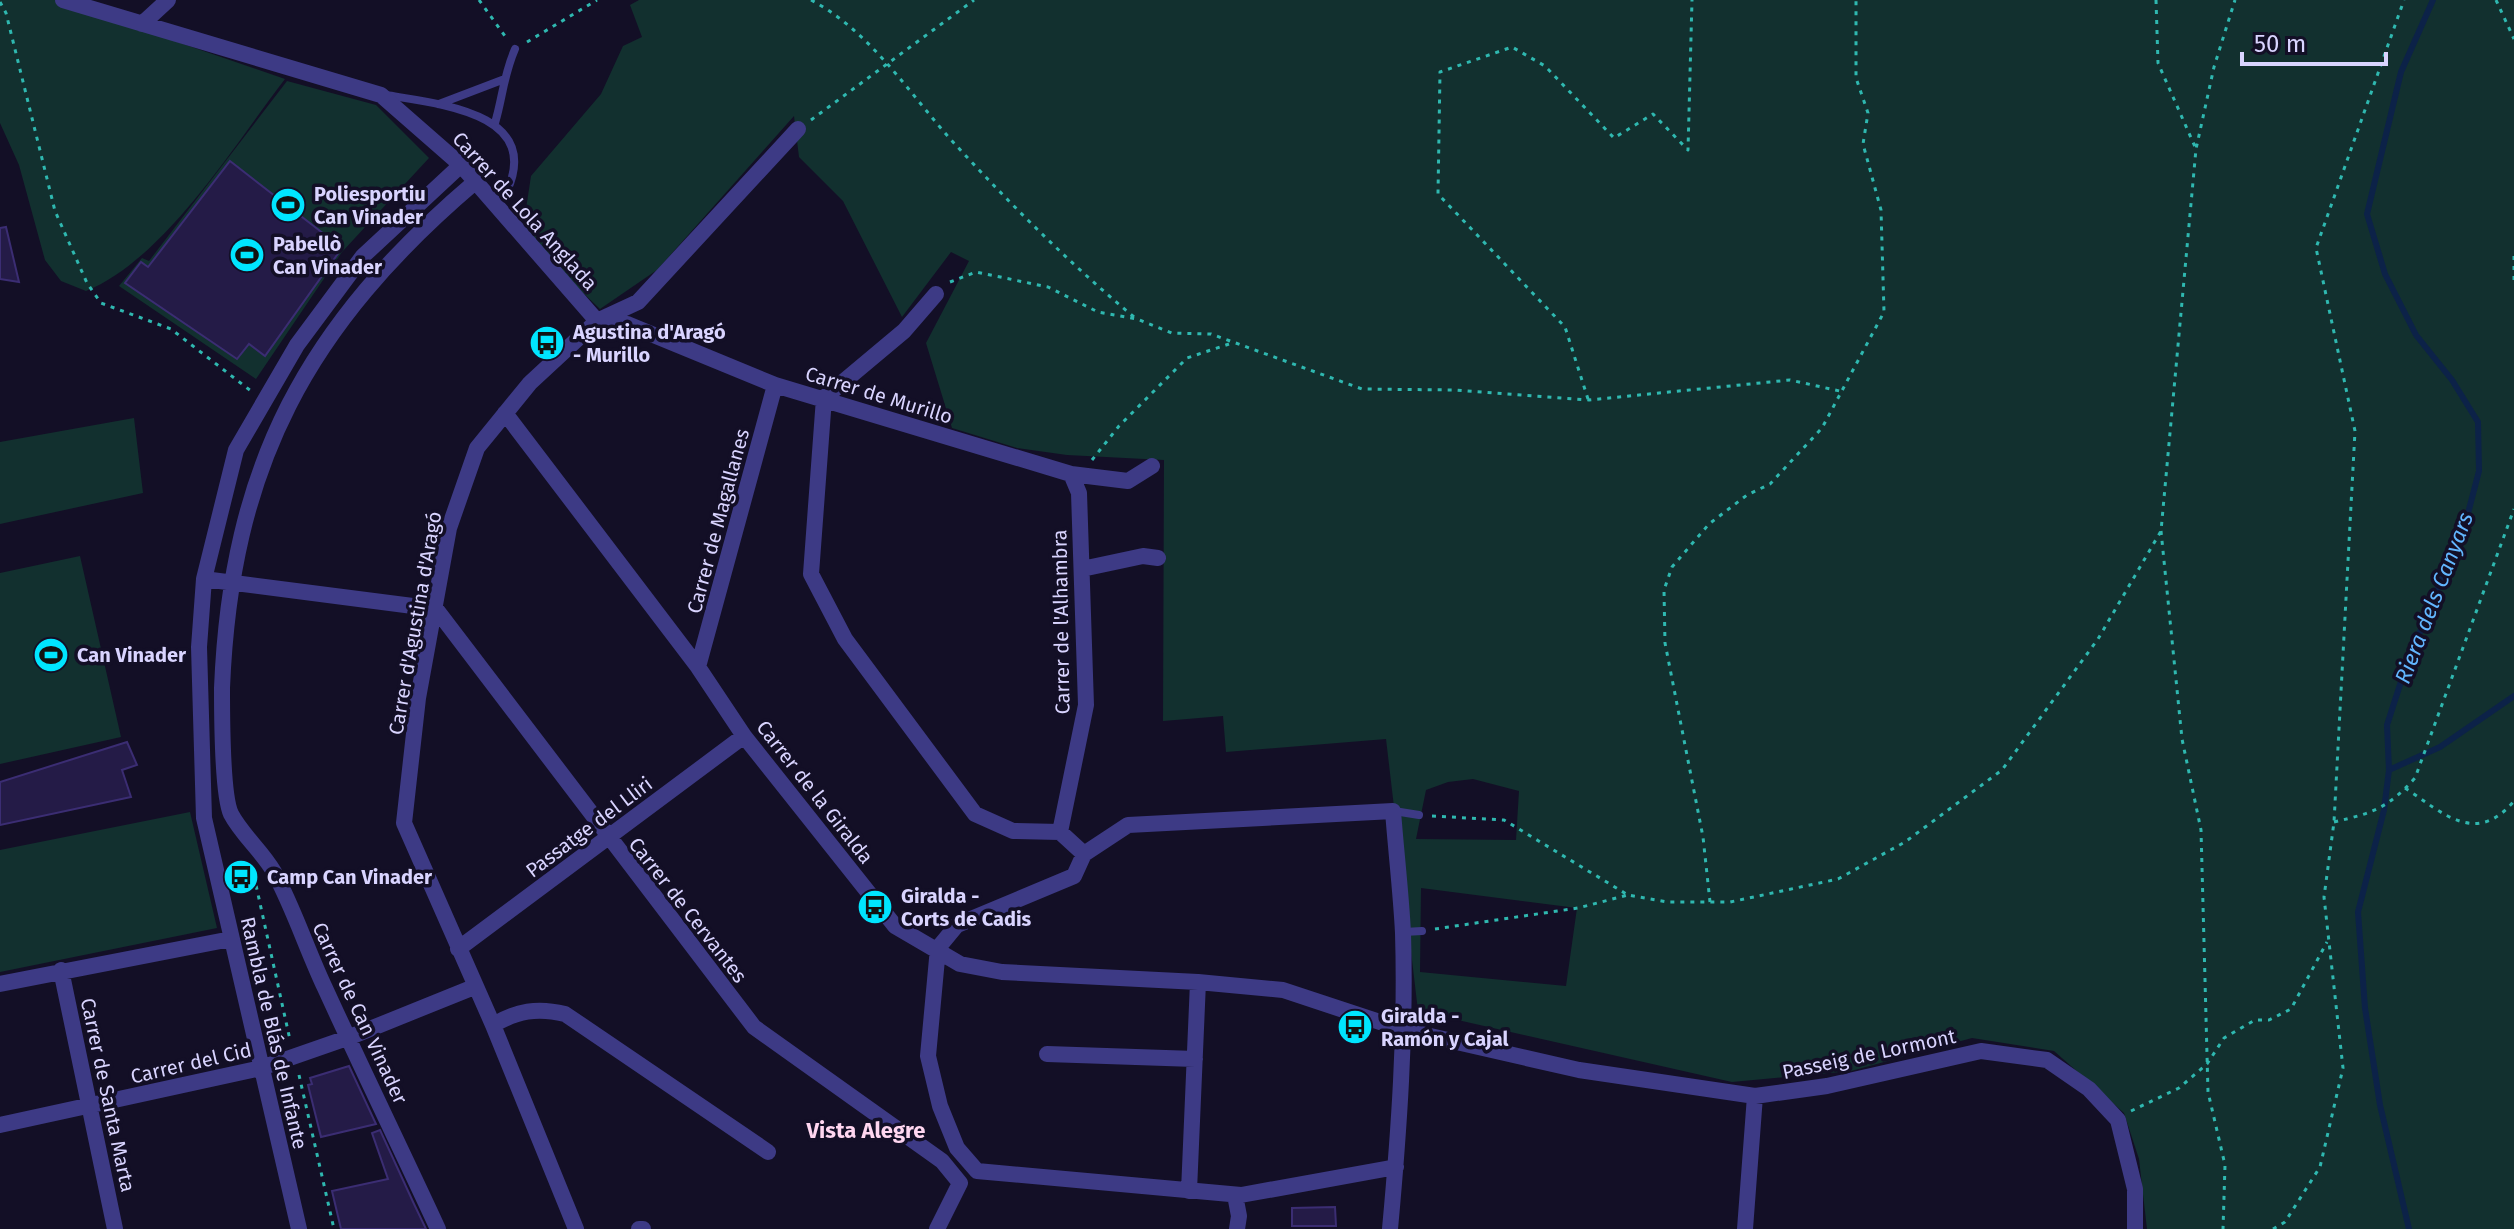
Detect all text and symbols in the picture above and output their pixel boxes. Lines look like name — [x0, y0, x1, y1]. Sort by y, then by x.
scale bar — [2242, 16, 2386, 66]
text: 50 m — [2254, 30, 2306, 58]
street label: Carrer de Lola Anglada — [448, 127, 602, 295]
place label: Poliesportiu Can Vinader — [314, 182, 426, 229]
sports icon: Poliesportiu Can Vinader — [269, 186, 307, 224]
place label: Pabellò Can Vinader — [273, 232, 383, 279]
sports icon: Pabellò Can Vinader — [228, 236, 266, 274]
place label: Agustina d'Aragó - Murillo — [572, 320, 726, 367]
bus stop icon: Agustina d'Aragó - Murillo — [528, 324, 566, 362]
street label: Carrer de Murillo — [802, 361, 956, 429]
street label: Carrer de Magallanes — [682, 426, 754, 616]
street label: Carrer d'Agustina d'Aragó — [384, 509, 446, 737]
water label: Riera dels Canyars — [2389, 509, 2479, 687]
street label: Carrer de l'Alhambra — [1047, 529, 1075, 715]
sports icon: Can Vinader — [32, 636, 70, 674]
place label: Can Vinader — [77, 643, 187, 667]
street label: Carrer de la Giralda — [752, 716, 878, 868]
street label: Passatge del Lliri — [521, 772, 657, 882]
street label: Carrer de Cervantes — [624, 833, 752, 987]
bus stop icon: Camp Can Vinader — [222, 858, 260, 896]
place label: Camp Can Vinader — [267, 865, 433, 889]
place label: Giralda - Corts de Cadis — [901, 884, 1032, 931]
bus stop icon: Giralda - Corts de Cadis — [856, 888, 894, 926]
street label: Rambla de Blás de Infante — [236, 915, 312, 1151]
street label: Carrer de Can Vinader — [307, 918, 413, 1108]
street label: Carrer de Santa Marta — [76, 996, 140, 1194]
place label: Giralda - Ramón y Cajal — [1381, 1004, 1508, 1051]
bus stop icon: Giralda - Ramón y Cajal — [1336, 1008, 1374, 1046]
street label: Passeig de Lormont — [1780, 1024, 1959, 1084]
street label: Carrer del Cid — [128, 1037, 254, 1089]
district label: Vista Alegre — [806, 1117, 925, 1144]

